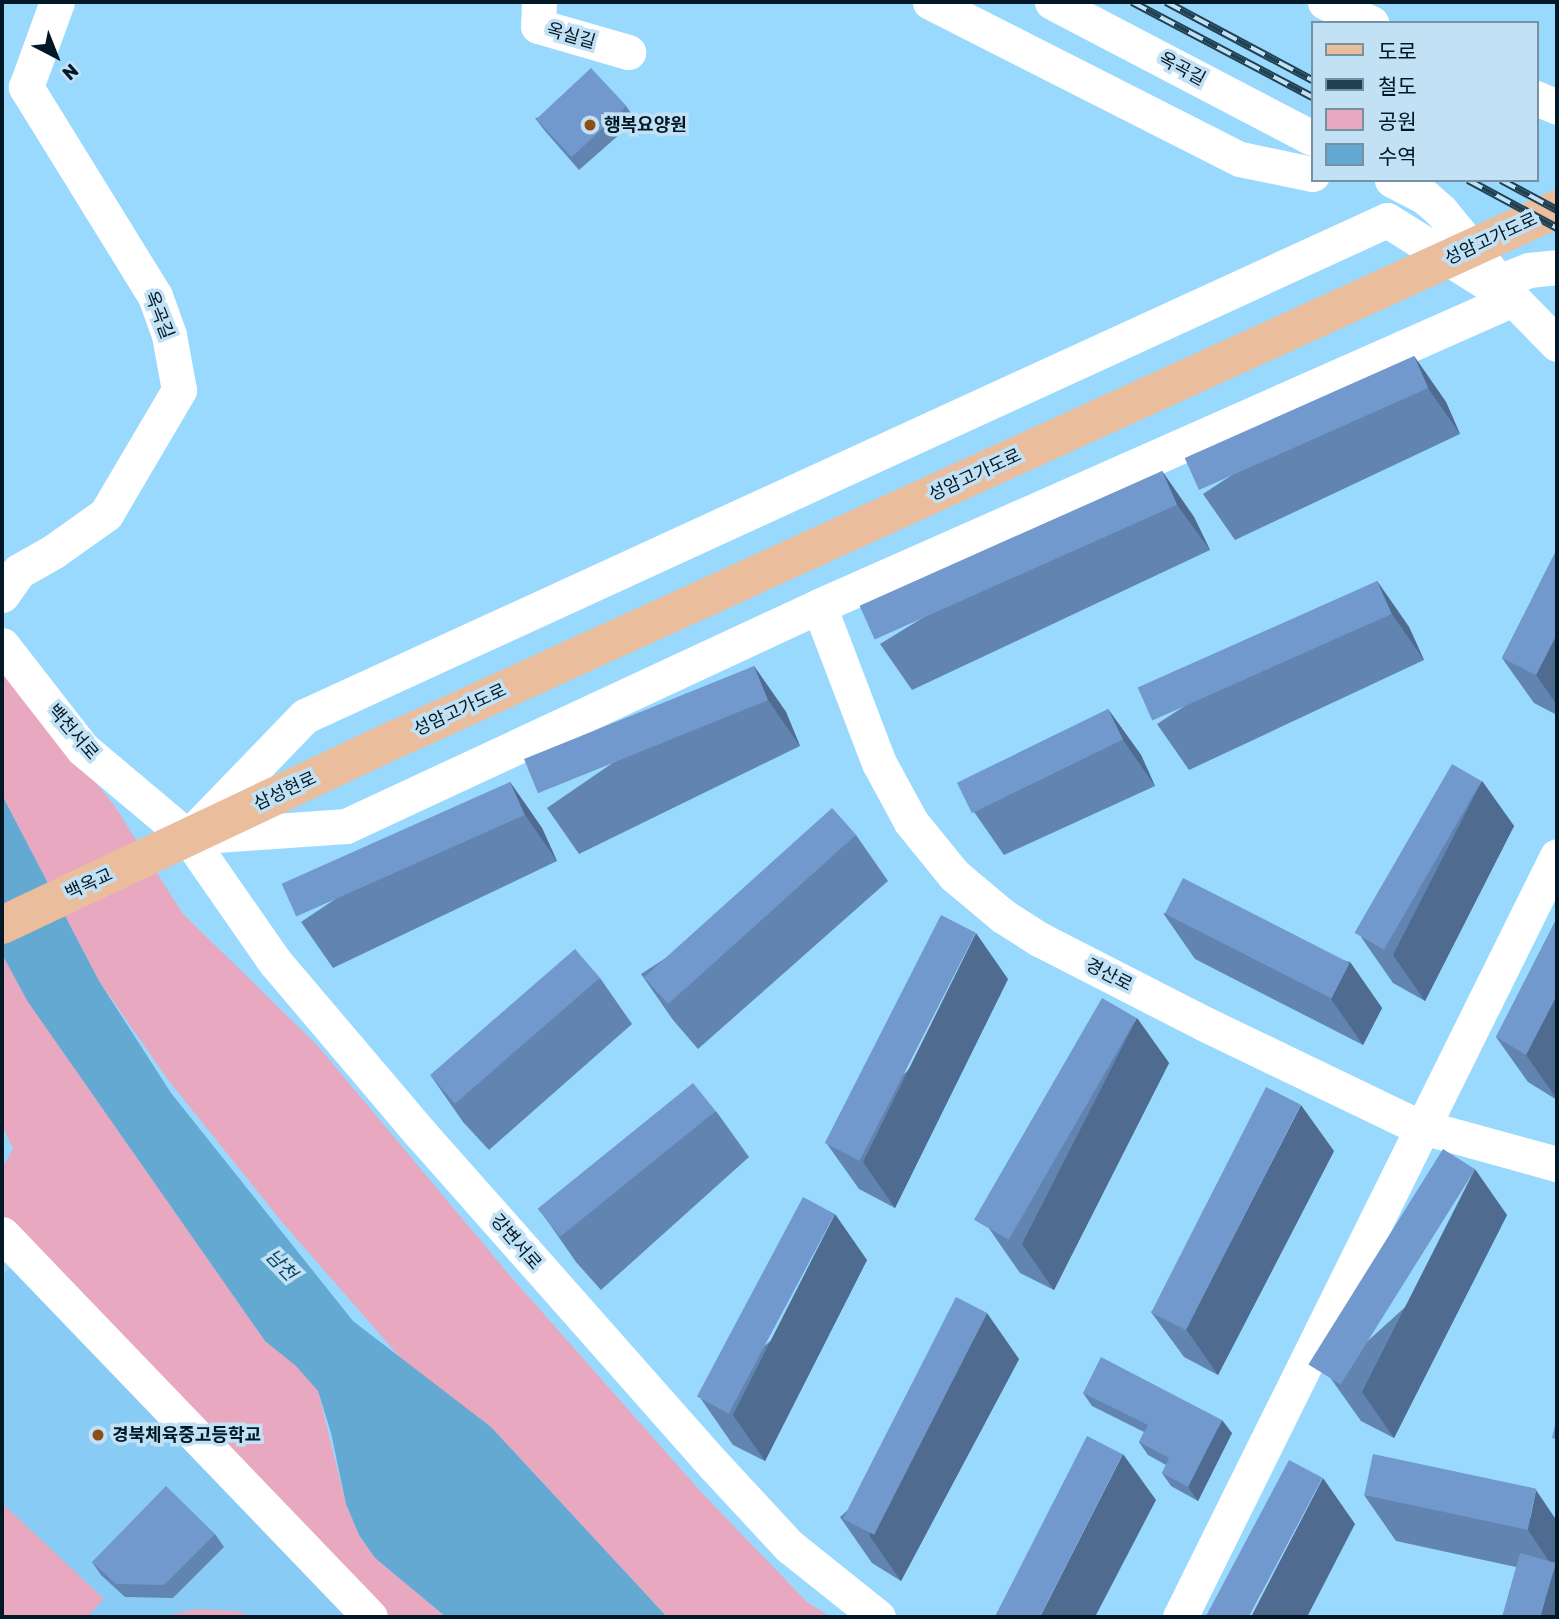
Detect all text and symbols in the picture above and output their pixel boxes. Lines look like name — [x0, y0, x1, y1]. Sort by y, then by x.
street label: 옥실길 — [544, 19, 598, 53]
north arrow — [21, 21, 91, 91]
legend — [1310, 21, 1538, 182]
text: 도로 — [1378, 39, 1417, 64]
street label: 옥곡길 — [1155, 48, 1209, 90]
text: N — [58, 59, 83, 85]
text: 철도 — [1378, 74, 1417, 99]
text: 공원 — [1378, 109, 1417, 134]
place label: 행복요양원 — [604, 114, 687, 136]
marker: 행복요양원 — [582, 117, 598, 133]
text: 수역 — [1378, 144, 1417, 169]
street label: 성암고가도로 — [1441, 208, 1541, 270]
street label: 옥곡길 — [140, 288, 178, 342]
street label: 성암고가도로 — [925, 444, 1025, 506]
street label: 성암고가도로 — [410, 679, 510, 741]
street label: 백천서로 — [43, 700, 103, 764]
street label: 삼성현로 — [250, 767, 320, 815]
street label: 백옥교 — [62, 864, 116, 904]
street label: 경산로 — [1082, 954, 1136, 996]
street label: 강변서로 — [486, 1210, 546, 1274]
water label: 남천 — [261, 1245, 301, 1285]
place label: 경북체육중고등학교 — [112, 1424, 261, 1446]
marker: 경북체육중고등학교 — [90, 1427, 106, 1443]

